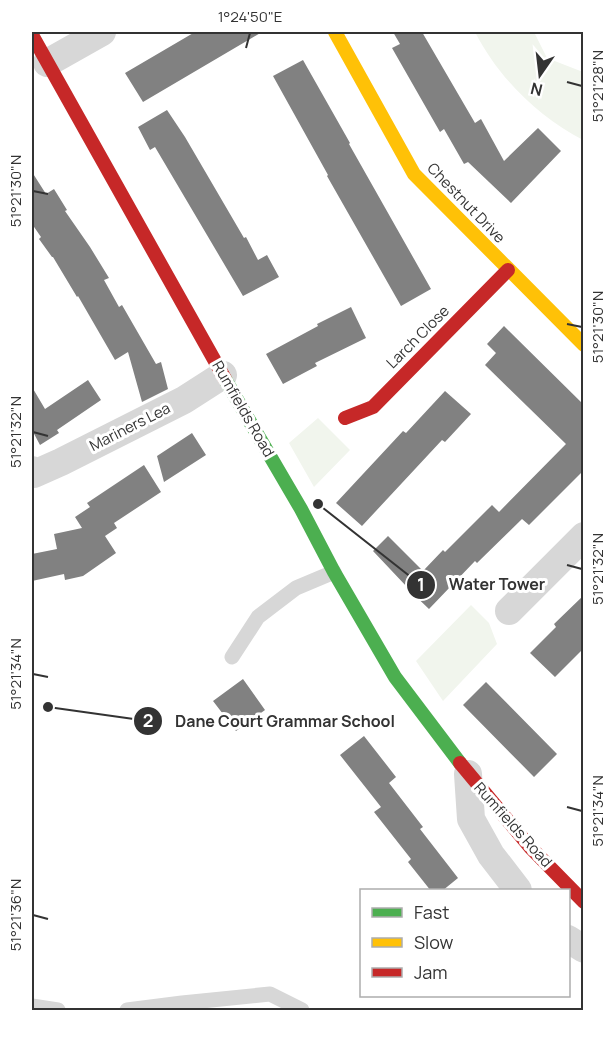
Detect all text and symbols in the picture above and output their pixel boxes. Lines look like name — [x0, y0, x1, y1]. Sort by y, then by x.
text: 1°24'50"E — [218, 6, 282, 27]
north arrow — [510, 45, 570, 105]
text: 51°21'28"N — [587, 50, 608, 122]
text: N — [528, 77, 545, 102]
text: 51°21'30"N — [5, 155, 26, 227]
street label: Chestnut Drive — [423, 158, 510, 248]
text: 51°21'30"N — [587, 291, 608, 363]
street label: Larch Close — [382, 300, 454, 373]
street label: Rumfields Road — [207, 357, 279, 461]
text: 51°21'32"N — [5, 396, 26, 468]
street label: Mariners Lea — [86, 397, 174, 456]
text: 51°21'32"N — [587, 533, 608, 605]
callout: Water Tower — [406, 568, 557, 602]
text: 1 — [417, 572, 425, 596]
text: Water Tower — [449, 573, 545, 595]
text: 51°21'34"N — [5, 638, 26, 710]
callout: Dane Court Grammar School — [133, 704, 407, 738]
text: 2 — [143, 708, 153, 732]
text: Dane Court Grammar School — [175, 710, 395, 732]
text: 51°21'34"N — [587, 775, 608, 847]
street label: Rumfields Road — [470, 778, 557, 872]
text: 51°21'36"N — [5, 879, 26, 951]
legend — [360, 889, 570, 997]
text: Fast — [414, 900, 449, 924]
text: Slow — [414, 930, 454, 954]
text: Jam — [414, 960, 448, 984]

